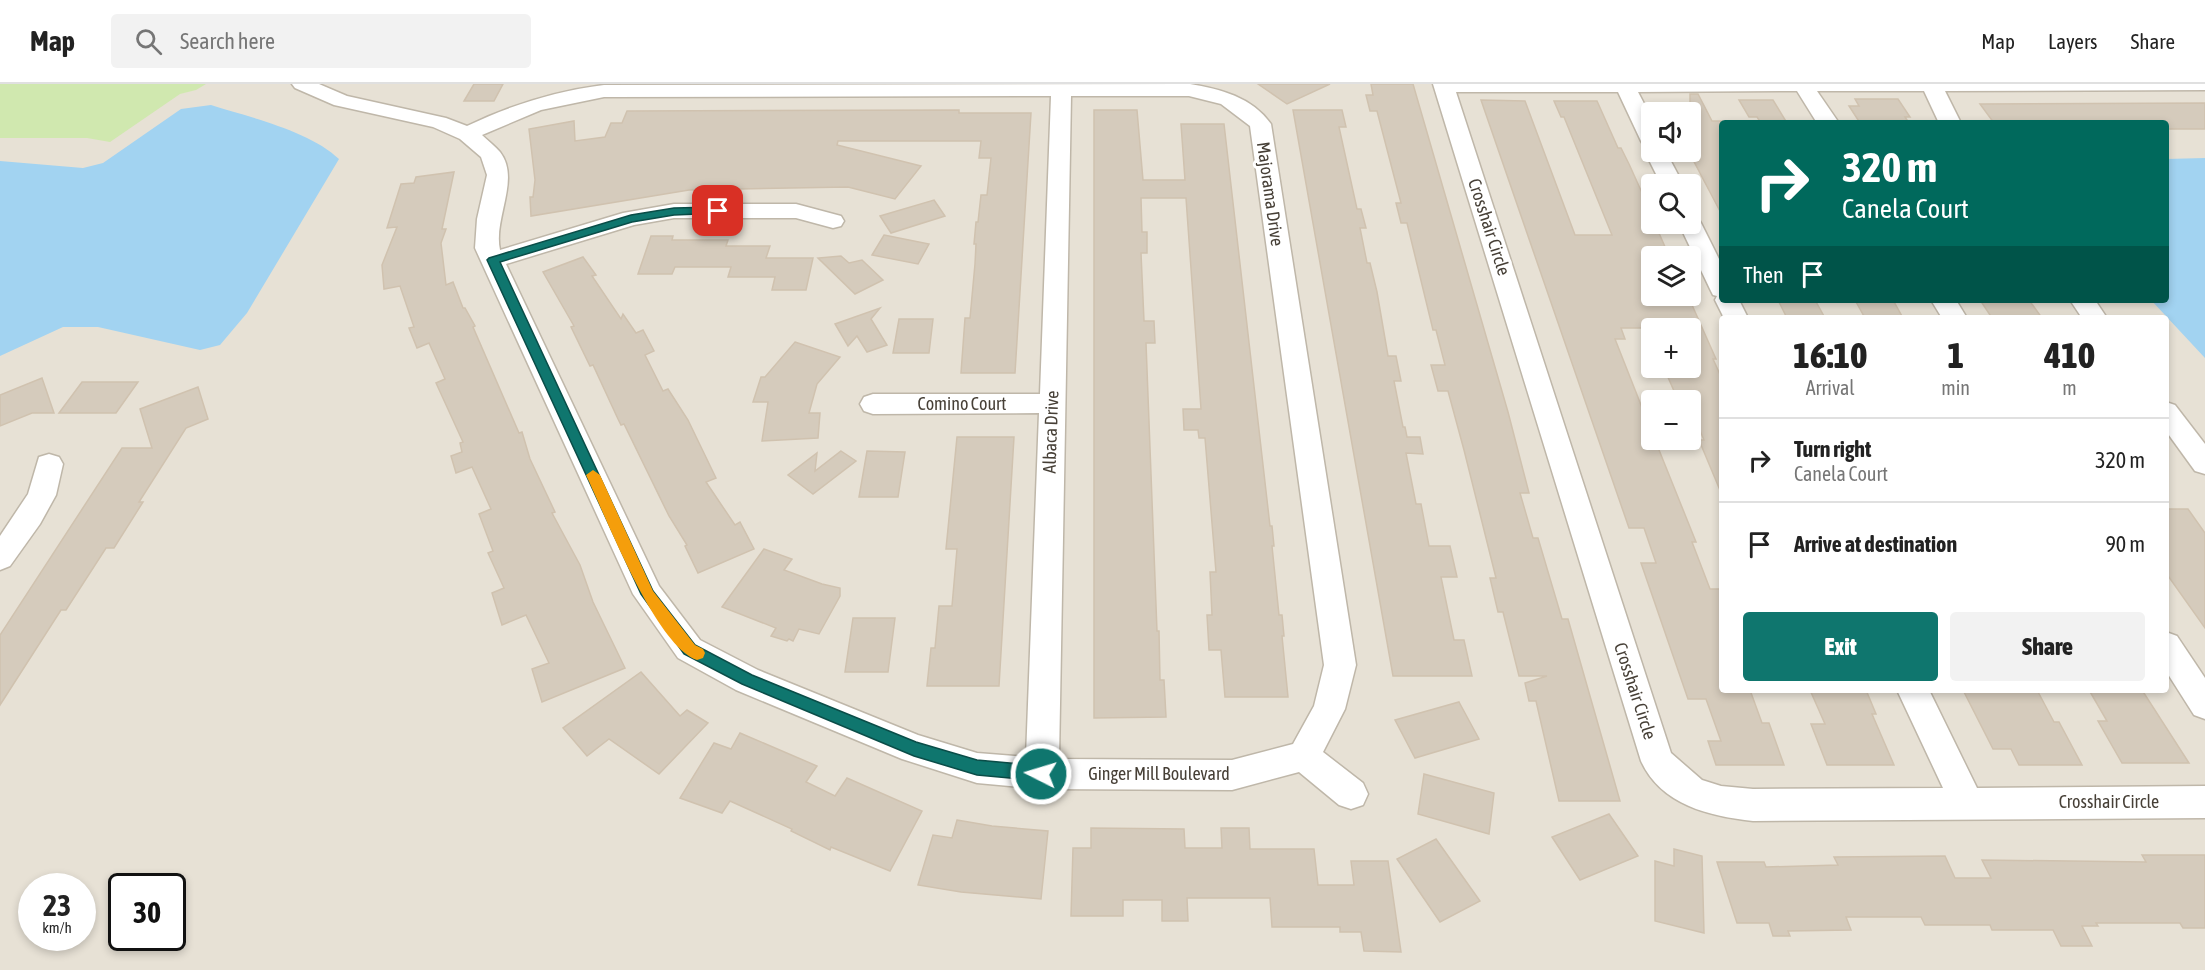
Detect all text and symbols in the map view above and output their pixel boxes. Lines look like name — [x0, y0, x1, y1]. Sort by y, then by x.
search box — [111, 14, 531, 68]
text: Map — [30, 25, 75, 57]
icon: search — [132, 25, 165, 58]
text: Search here — [180, 28, 275, 54]
text: Map — [1981, 29, 2015, 53]
text: Layers — [2048, 29, 2098, 53]
text: Share — [2131, 29, 2175, 53]
map controls — [1641, 102, 1701, 450]
button: sound — [1641, 102, 1701, 162]
street label: Majorama Drive — [1253, 140, 1288, 247]
text: 320 m — [1842, 143, 1937, 191]
icon: right — [1743, 144, 1821, 222]
button: search — [1641, 174, 1701, 234]
street label: Crosshair Circle — [1464, 176, 1515, 278]
pin — [692, 185, 743, 236]
text: Canela Court — [1842, 193, 1969, 224]
icon: arrive — [701, 194, 734, 227]
button: layers — [1641, 246, 1701, 306]
icon: arrive — [1796, 258, 1829, 291]
text: Then — [1743, 262, 1784, 288]
button: + — [1641, 318, 1701, 378]
text: 16:10 — [1793, 334, 1867, 376]
text: 1 — [1947, 334, 1964, 376]
text: 410 — [2044, 334, 2095, 376]
text: Arrival — [1806, 376, 1855, 399]
text: min — [1941, 376, 1970, 399]
text: m — [2062, 376, 2077, 399]
street label: Albaca Drive — [1039, 390, 1062, 474]
button: − — [1641, 390, 1701, 450]
street label: Comino Court — [918, 393, 1006, 414]
text: Turn right — [1794, 436, 1871, 462]
icon: right — [1743, 444, 1776, 477]
text: 320 m — [2095, 447, 2145, 473]
text: Canela Court — [1794, 462, 1888, 485]
icon: arrive — [1743, 528, 1776, 561]
text: Arrive at destination — [1794, 531, 1957, 557]
text: 90 m — [2105, 531, 2145, 557]
button: Exit — [1743, 612, 1938, 681]
button: Share — [1950, 612, 2145, 681]
street label: Crosshair Circle — [1610, 640, 1661, 742]
position arrow — [1009, 742, 1073, 806]
street label: Ginger Mill Boulevard — [1088, 763, 1230, 784]
street label: Crosshair Circle — [2059, 791, 2159, 812]
speed limit sign: 30 — [108, 873, 186, 951]
text: 23 — [43, 888, 71, 922]
text: km/h — [42, 919, 72, 936]

